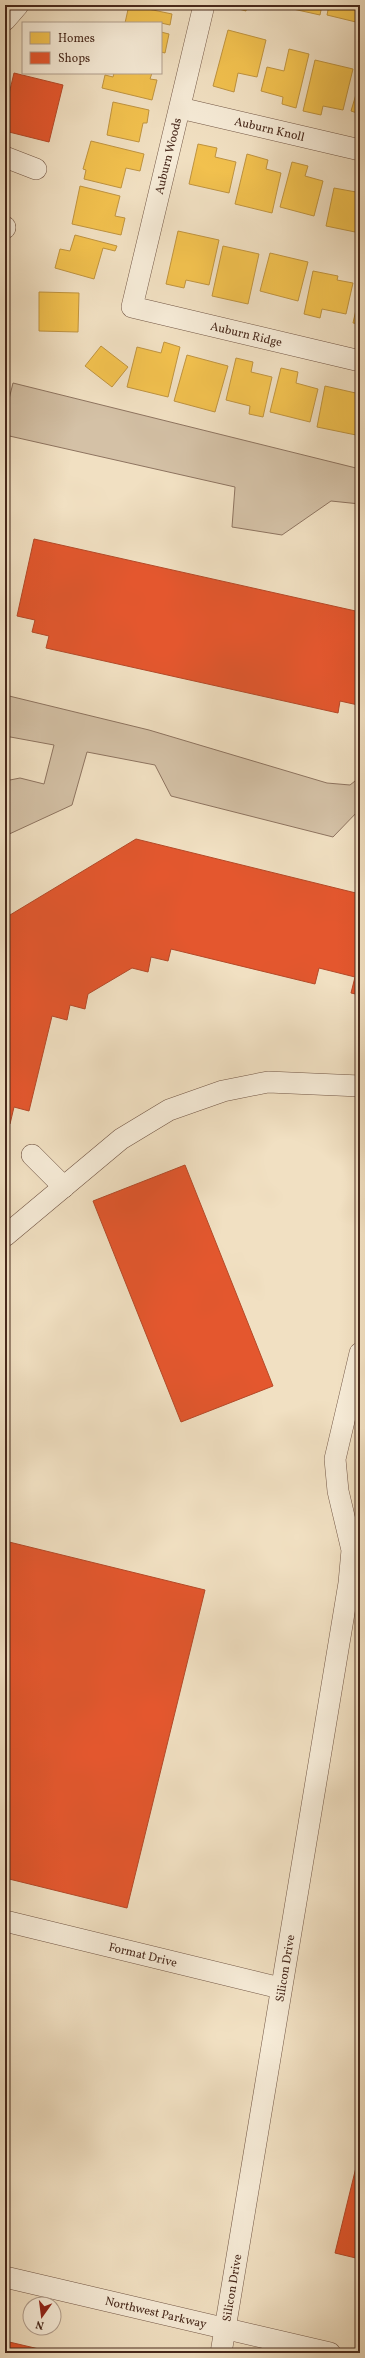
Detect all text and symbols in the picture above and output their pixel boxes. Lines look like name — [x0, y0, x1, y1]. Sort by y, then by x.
legend — [22, 22, 162, 74]
text: Homes — [58, 31, 95, 47]
text: Shops — [58, 51, 90, 67]
street label: Auburn Knoll — [233, 114, 307, 146]
street label: Auburn Woods — [152, 116, 186, 196]
street label: Auburn Ridge — [209, 319, 284, 351]
street label: Silicon Drive — [272, 1933, 299, 2003]
street label: Format Drive — [107, 1940, 179, 1972]
street label: Silicon Drive — [219, 2253, 246, 2323]
street label: Northwest Parkway — [103, 2294, 209, 2333]
north arrow — [22, 2296, 62, 2336]
text: N — [34, 2316, 46, 2332]

